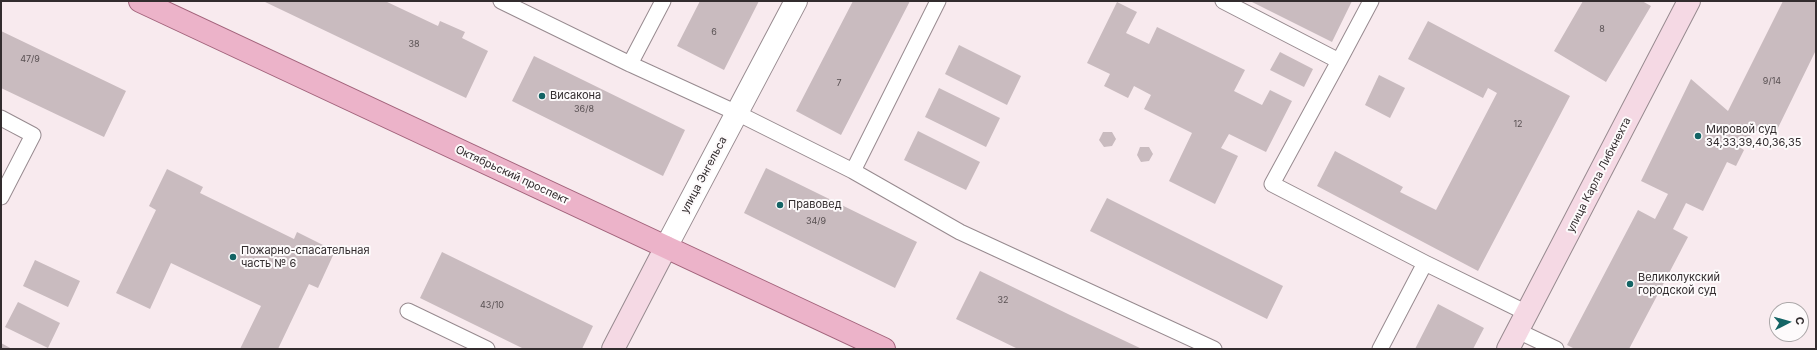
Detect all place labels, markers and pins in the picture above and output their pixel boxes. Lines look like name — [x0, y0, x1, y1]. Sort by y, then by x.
place label: Висакона — [550, 89, 601, 103]
marker: Висакона — [537, 91, 547, 101]
place label: Мировой суд 34,33,39,40,36,35 — [1706, 123, 1801, 149]
marker: Мировой суд 34,33,39,40,36,35 — [1693, 131, 1703, 141]
place label: Правовед — [788, 198, 842, 212]
marker: Правовед — [775, 200, 785, 210]
place label: Пожарно-спасательная часть № 6 — [241, 244, 370, 270]
marker: Пожарно-спасательная часть № 6 — [228, 252, 238, 262]
place label: Великолукский городской суд — [1638, 271, 1720, 297]
marker: Великолукский городской суд — [1625, 279, 1635, 289]

